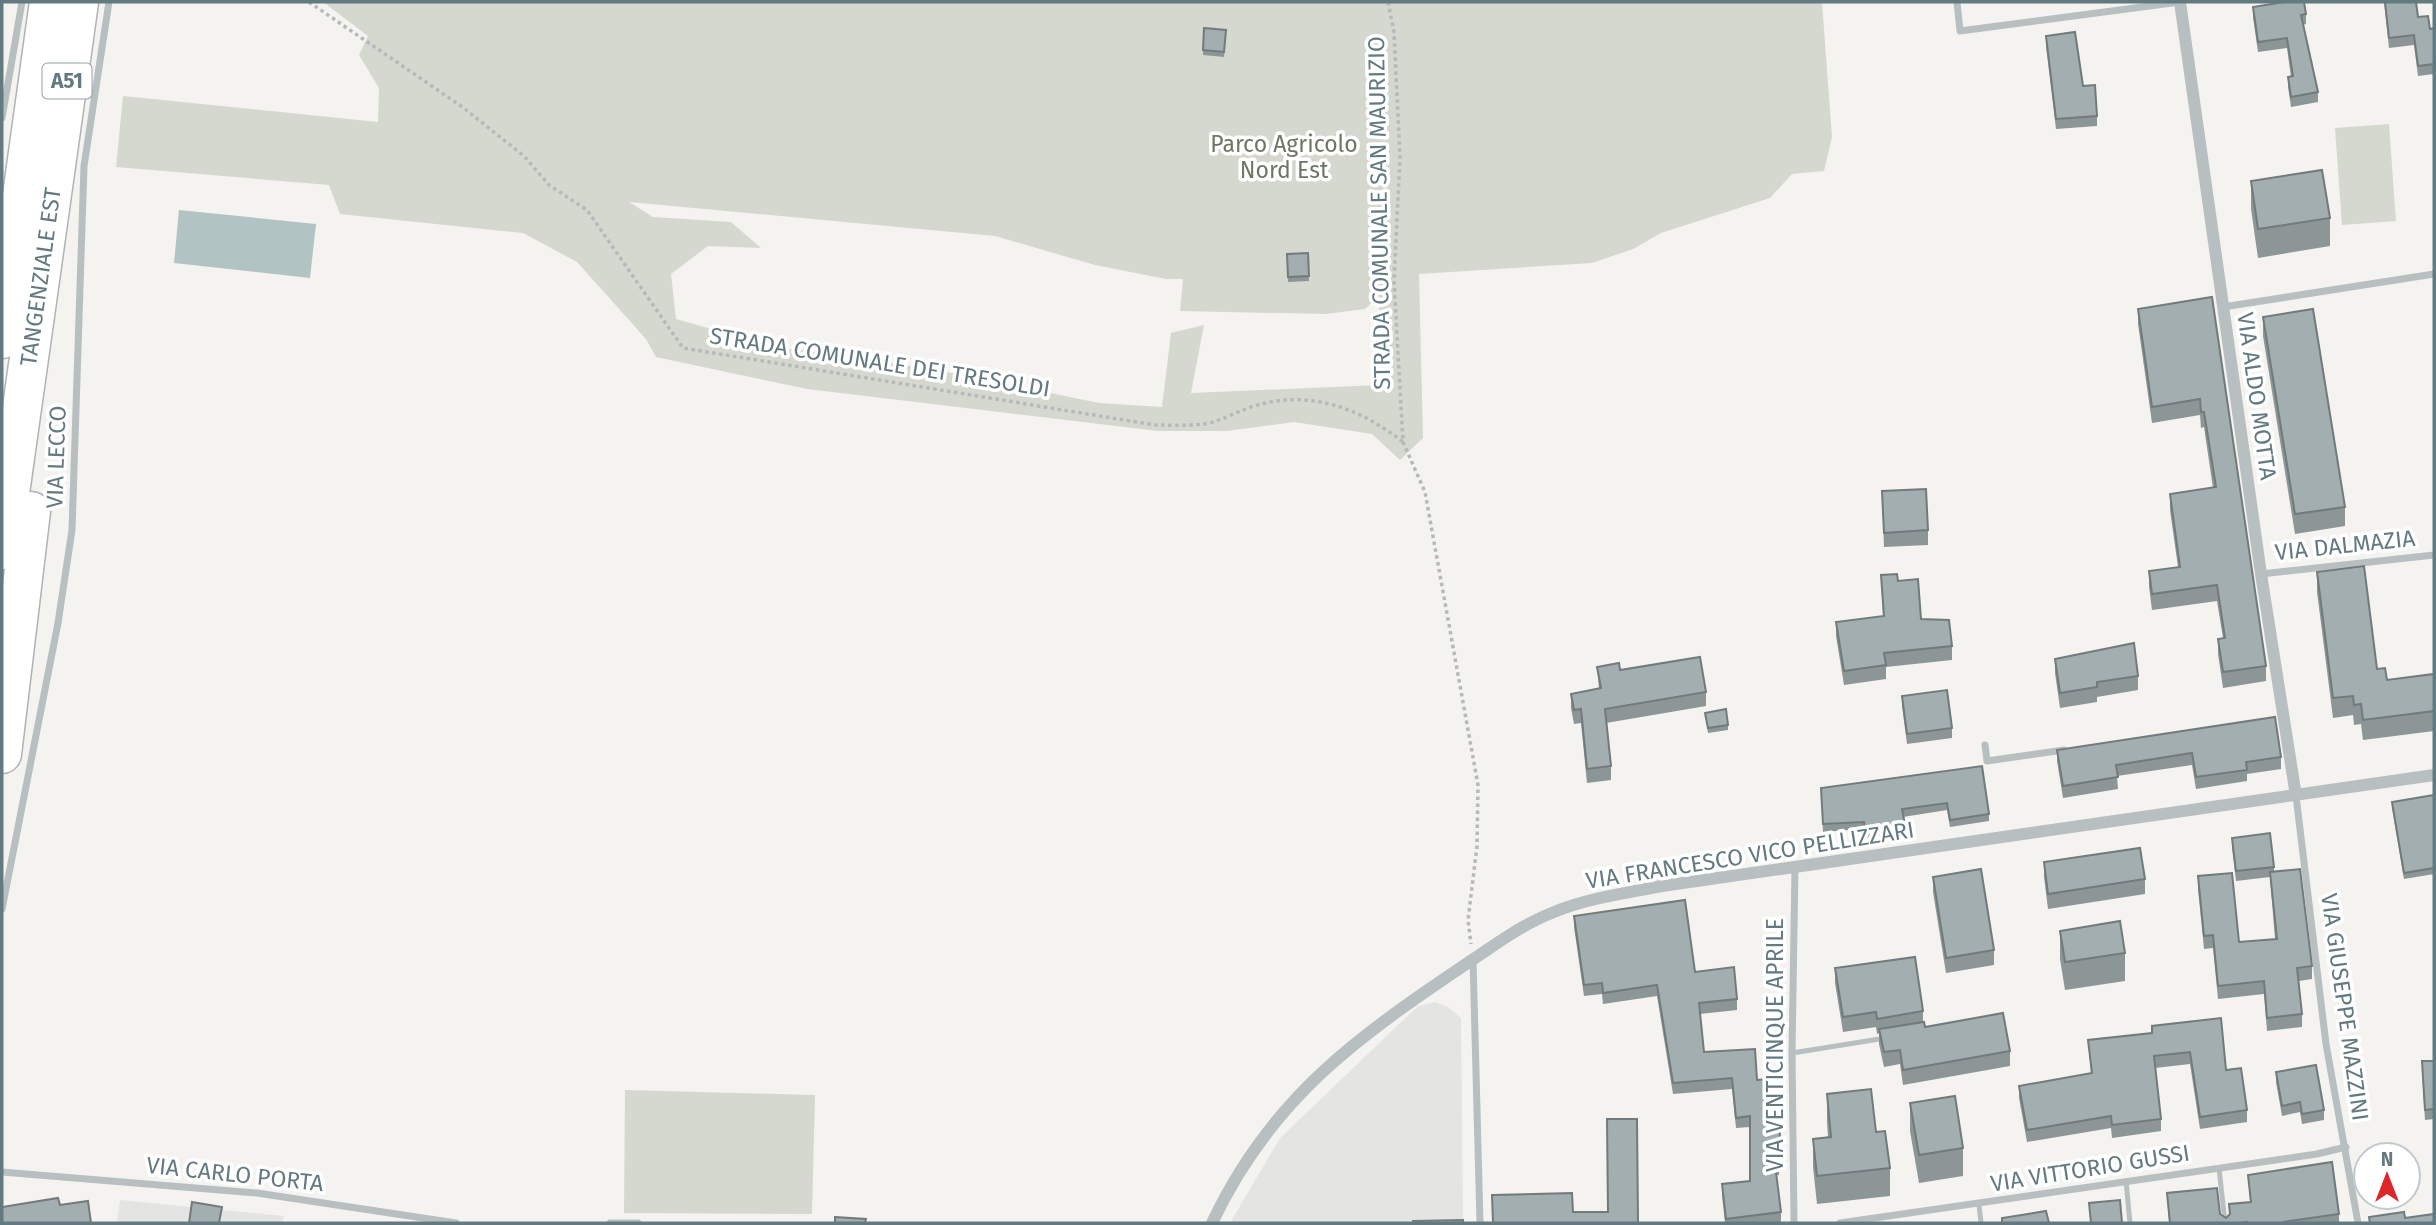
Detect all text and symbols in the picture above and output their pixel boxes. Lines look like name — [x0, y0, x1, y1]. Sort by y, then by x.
street label: STRADA COMUNALE SAN MAURIZIO — [1362, 36, 1396, 390]
road number: A51 — [42, 64, 92, 98]
park label: Parco Agricolo Nord Est — [1210, 130, 1358, 184]
street label: TANGENZIALE EST — [14, 185, 67, 368]
street label: VIA ALDO MOTTA — [2231, 310, 2283, 482]
street label: STRADA COMUNALE DEI TRESOLDI — [708, 321, 1052, 403]
street label: VIA LECCO — [40, 405, 72, 509]
street label: VIA DALMAZIA — [2273, 524, 2417, 566]
street label: VIA FRANCESCO VICO PELLIZZARI — [1584, 815, 1916, 895]
street label: VIA GIUSEPPE MAZZINI — [2315, 891, 2375, 1123]
street label: VIA VENTICINQUE APRILE — [1761, 918, 1789, 1172]
street label: VIA VITTORIO GUSSI — [1988, 1138, 2192, 1198]
north arrow — [2352, 1141, 2422, 1211]
text: N — [2381, 1148, 2393, 1171]
street label: VIA CARLO PORTA — [145, 1151, 326, 1197]

